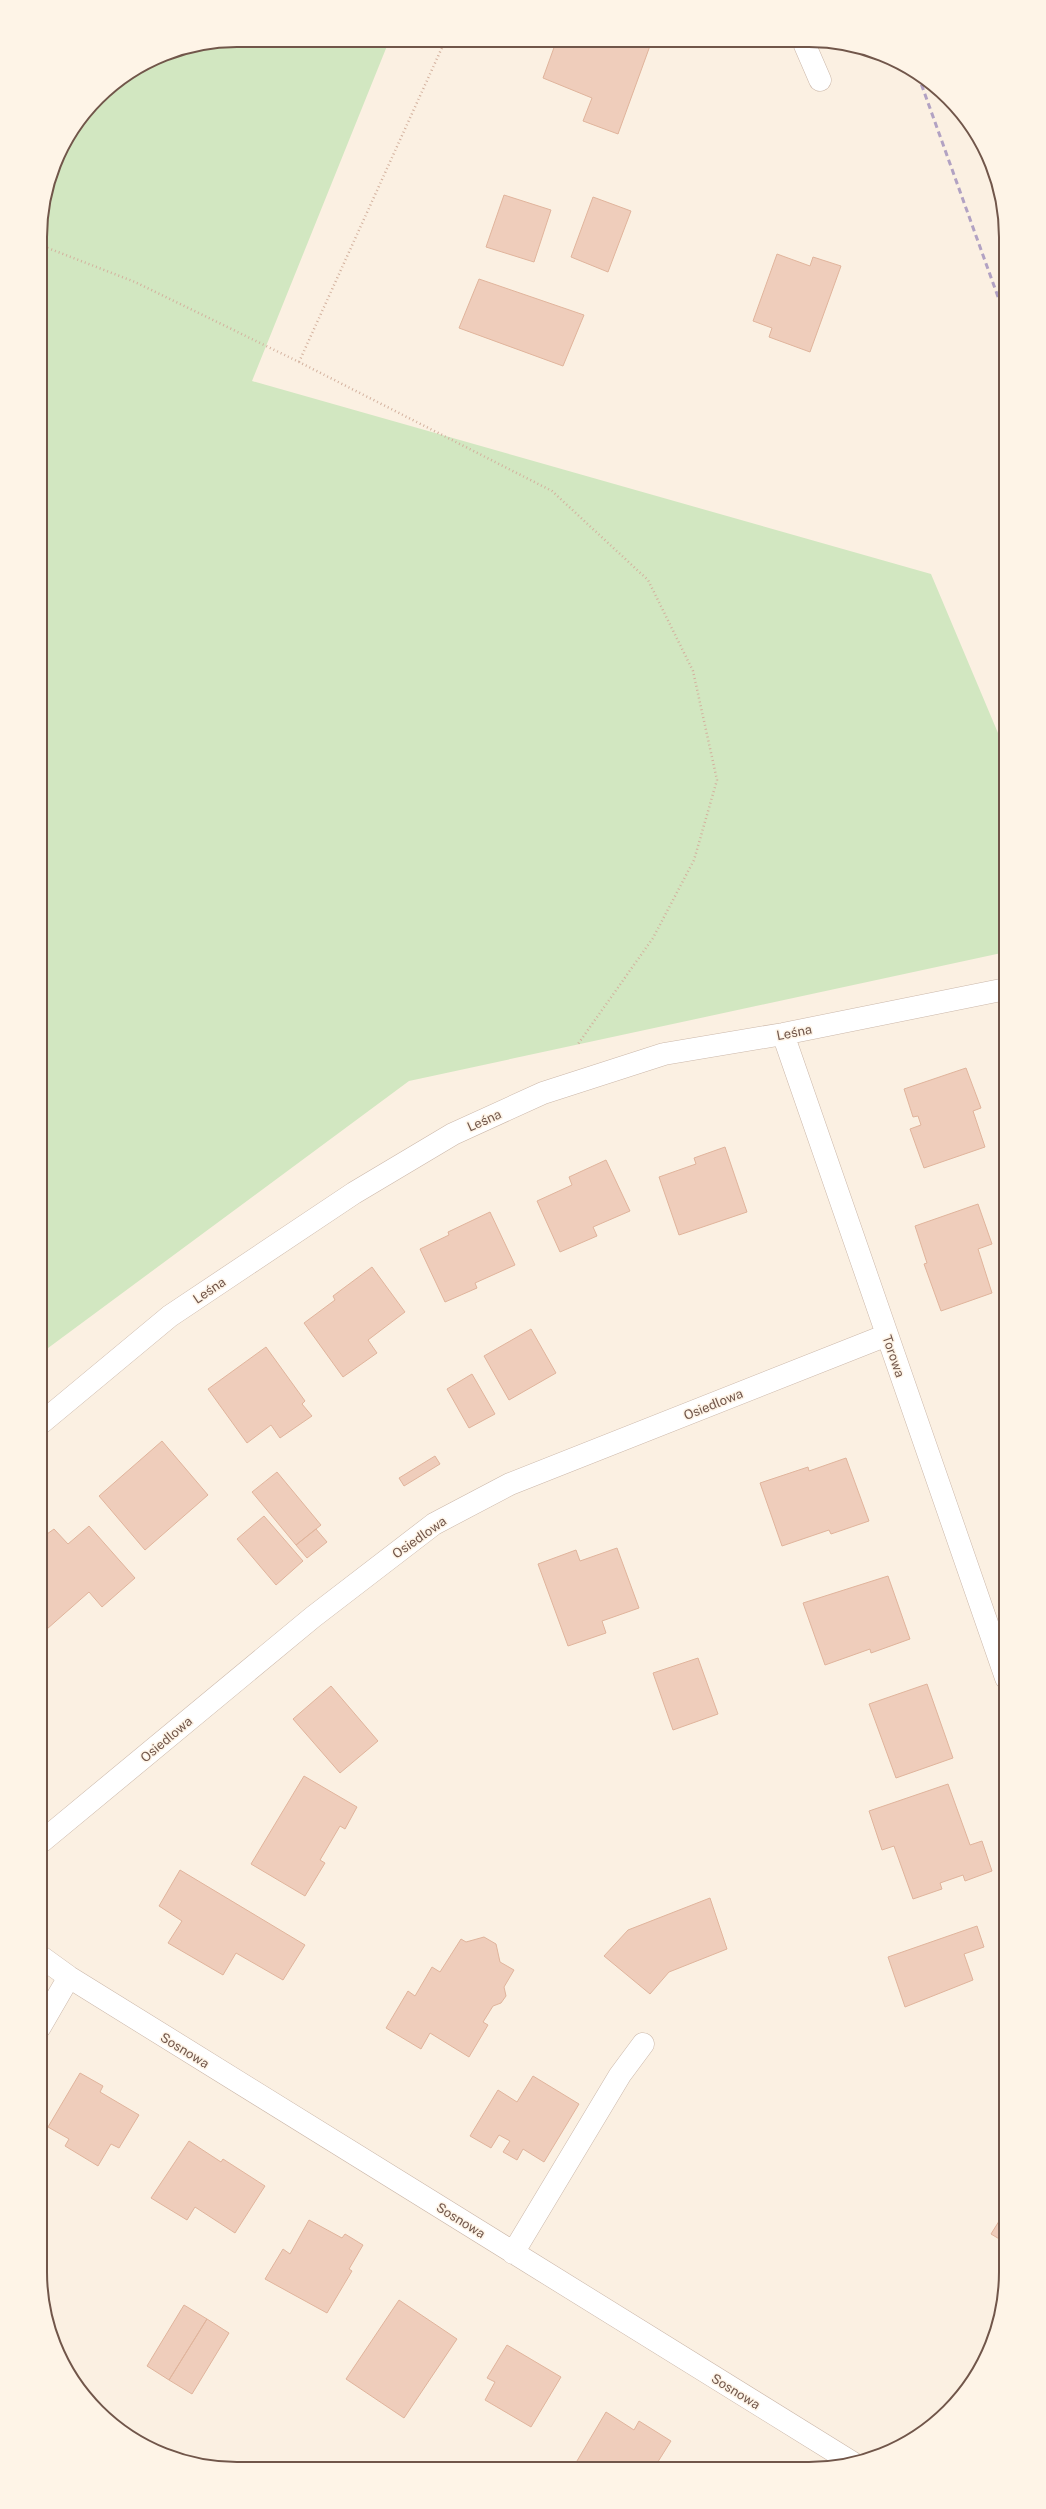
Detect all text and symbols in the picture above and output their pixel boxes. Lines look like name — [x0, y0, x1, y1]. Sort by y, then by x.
street label: Leśna — [775, 1022, 813, 1043]
street label: Leśna — [465, 1106, 504, 1135]
street label: Leśna — [190, 1274, 228, 1307]
street label: Torowa — [879, 1333, 908, 1379]
street label: Osiedlowa — [681, 1386, 745, 1423]
street label: Osiedlowa — [389, 1513, 449, 1561]
street label: Osiedlowa — [138, 1714, 195, 1765]
street label: Sosnowa — [158, 2030, 212, 2071]
street label: Sosnowa — [434, 2200, 488, 2241]
street label: Sosnowa — [709, 2371, 763, 2412]

